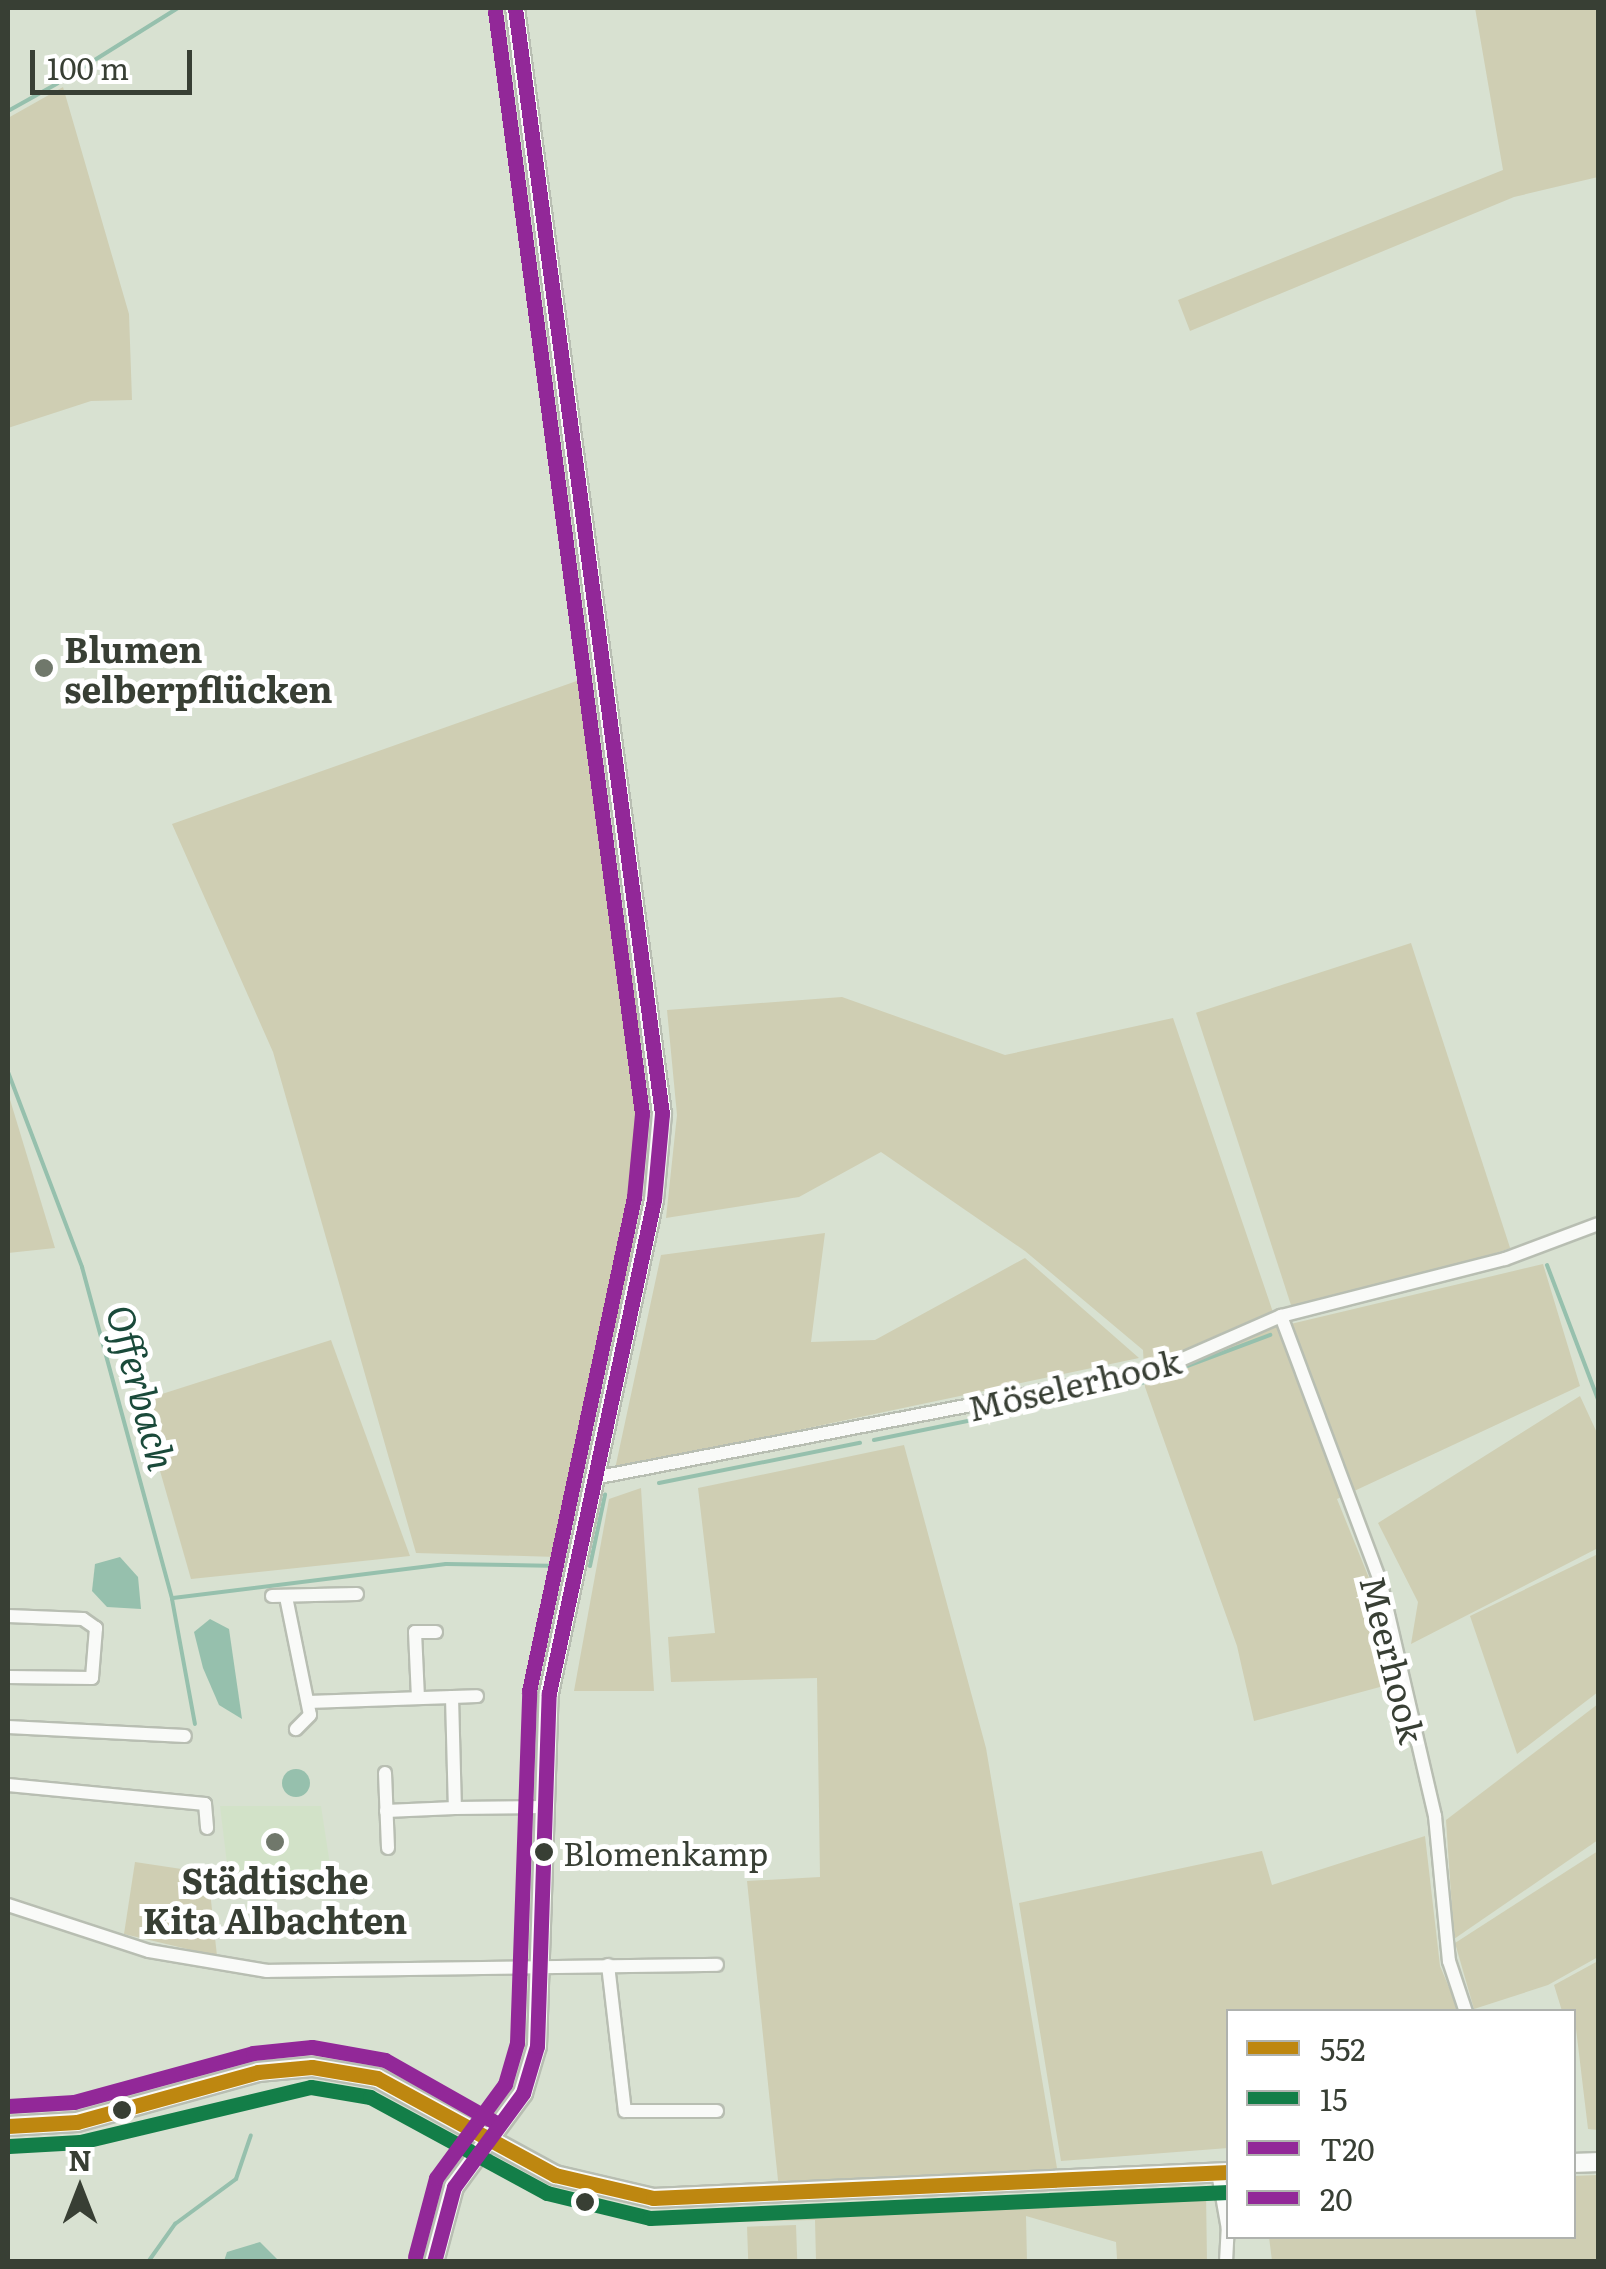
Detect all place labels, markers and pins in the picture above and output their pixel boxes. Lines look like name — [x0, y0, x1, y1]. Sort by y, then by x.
place label: Blumen selberpflücken — [64, 627, 333, 709]
marker: Blumen selberpflücken — [33, 657, 55, 679]
marker: Städtische Kita Albachten — [264, 1831, 286, 1853]
place label: Blomenkamp — [563, 1833, 768, 1871]
marker: Blomenkamp — [534, 1842, 554, 1862]
place label: Städtische Kita Albachten — [143, 1858, 407, 1940]
unlabelled marker — [112, 2100, 132, 2120]
unlabelled marker — [575, 2192, 595, 2212]

